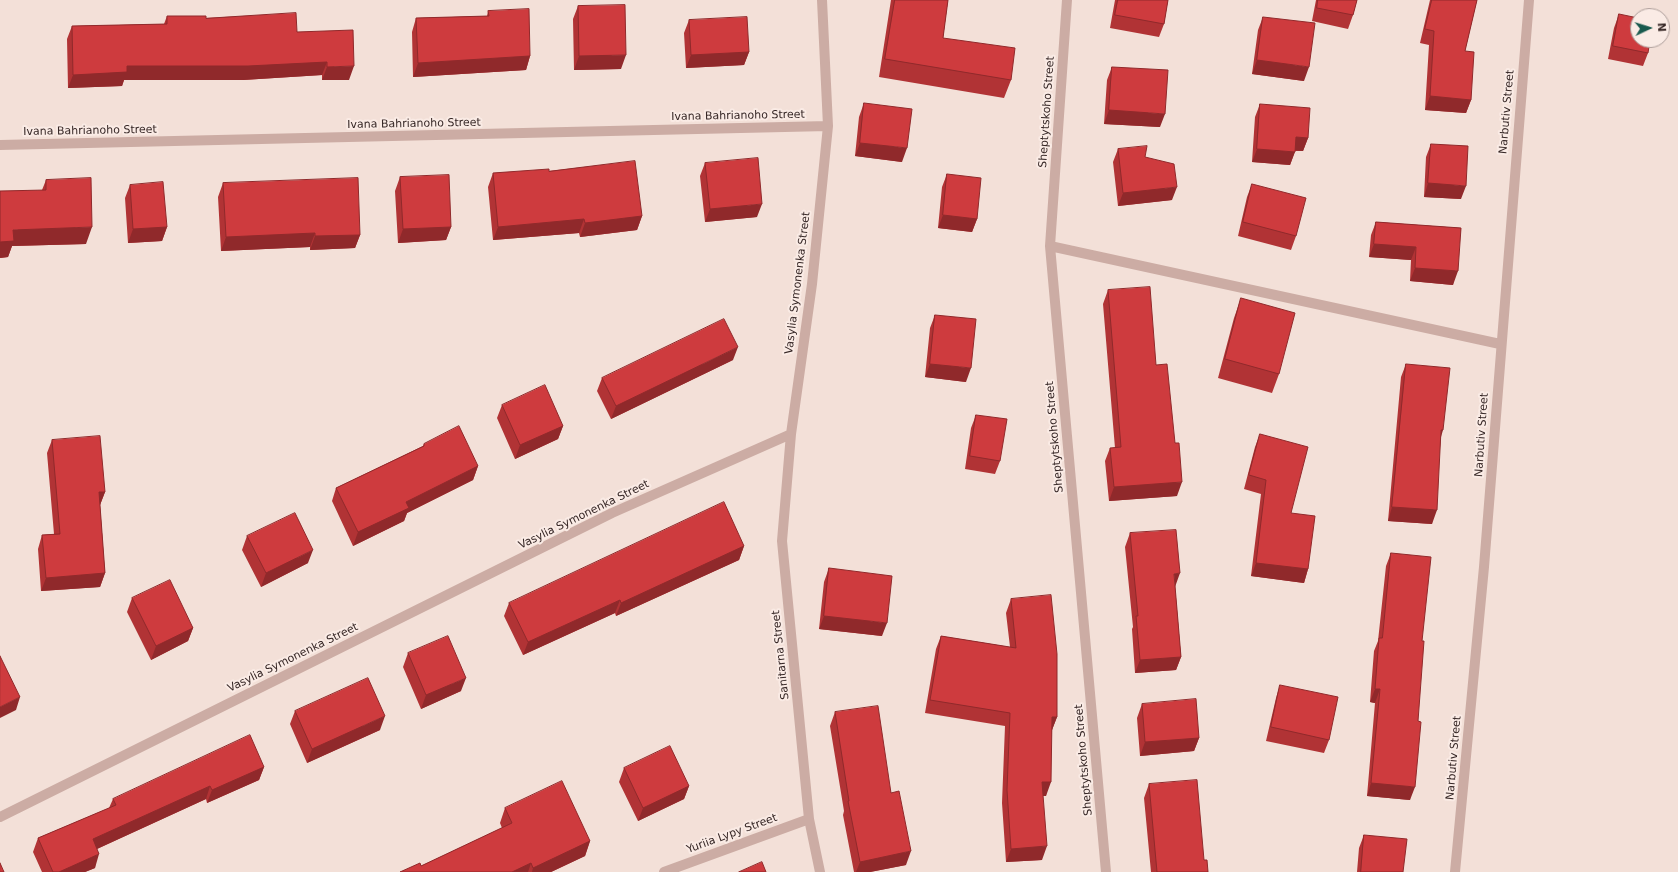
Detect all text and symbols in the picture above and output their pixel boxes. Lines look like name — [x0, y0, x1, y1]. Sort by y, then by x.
north arrow — [1630, 8, 1670, 48]
text: N — [1655, 22, 1668, 32]
street label: Sheptytskoho Street — [1037, 56, 1057, 168]
street label: Narbutiv Street — [1497, 69, 1517, 155]
street label: Ivana Bahrianoho Street — [671, 108, 805, 124]
street label: Ivana Bahrianoho Street — [347, 116, 481, 132]
street label: Ivana Bahrianoho Street — [23, 123, 157, 139]
street label: Vasylia Symonenka Street — [783, 211, 813, 355]
street label: Sheptytskoho Street — [1044, 381, 1066, 493]
street label: Narbutiv Street — [1472, 393, 1492, 477]
street label: Vasylia Symonenka Street — [517, 478, 651, 552]
street label: Sanitarna Street — [770, 610, 792, 700]
street label: Vasylia Symonenka Street — [226, 621, 360, 695]
street label: Sheptytskoho Street — [1073, 704, 1095, 816]
street label: Narbutiv Street — [1444, 715, 1464, 801]
street label: Yuriia Lypy Street — [685, 811, 779, 857]

